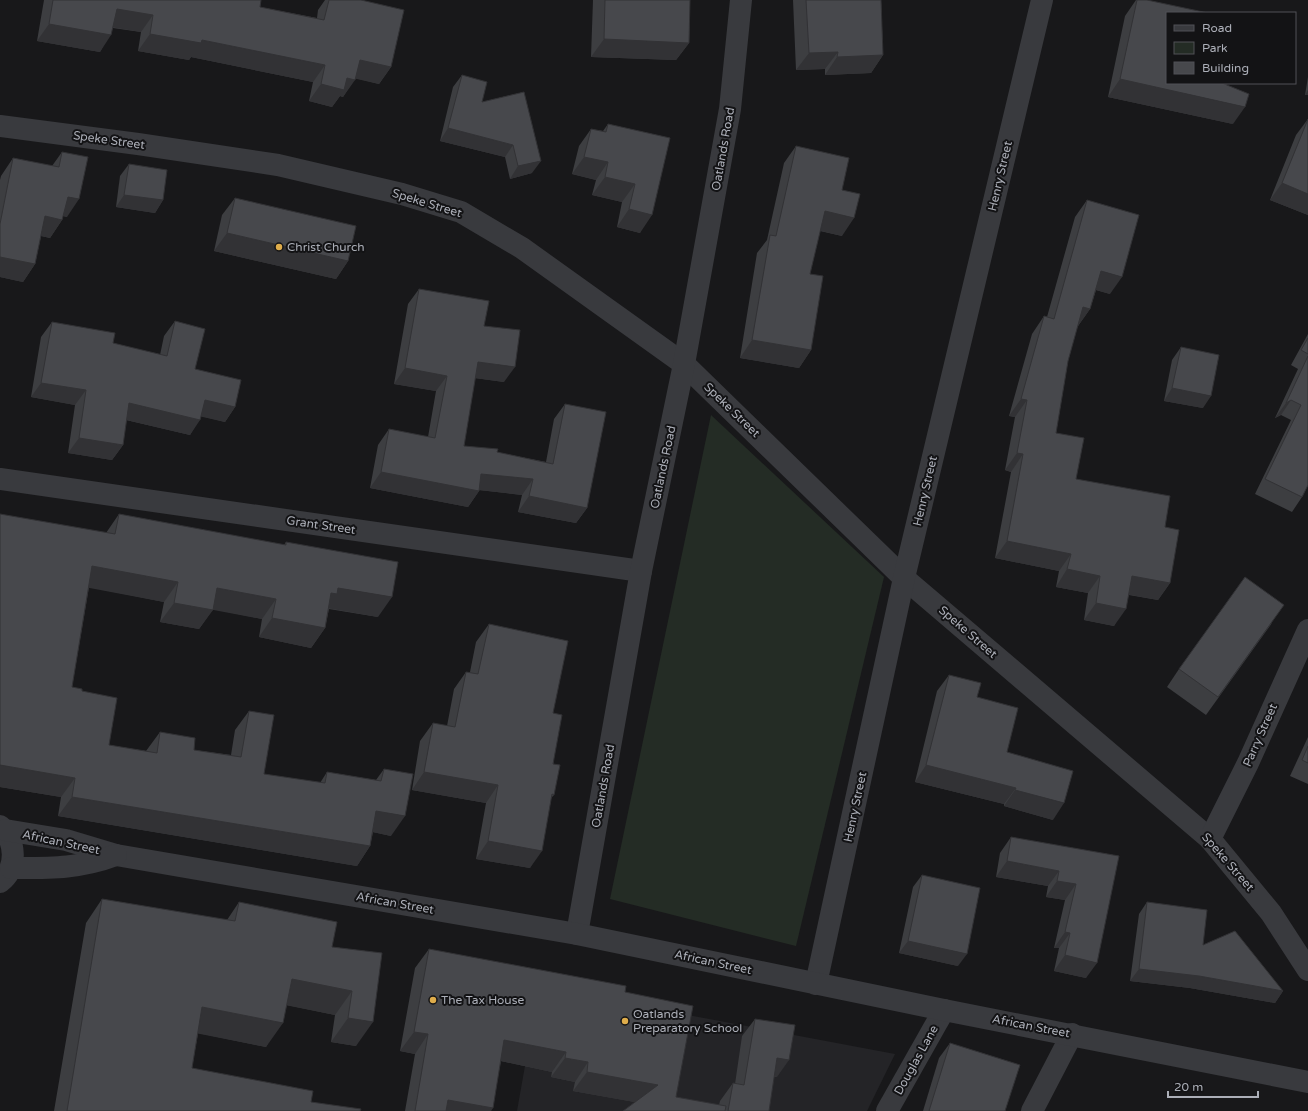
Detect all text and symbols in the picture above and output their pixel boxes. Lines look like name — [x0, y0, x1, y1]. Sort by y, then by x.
legend — [1166, 12, 1296, 84]
text: Road — [1202, 21, 1232, 35]
text: Park — [1202, 41, 1228, 55]
text: Building — [1202, 61, 1249, 75]
street label: Oatlands Road — [709, 106, 737, 192]
street label: Speke Street — [72, 128, 146, 152]
street label: Henry Street — [985, 139, 1015, 212]
street label: Speke Street — [390, 186, 464, 220]
place label: Christ Church — [287, 240, 365, 254]
marker: Christ Church — [274, 242, 284, 252]
street label: Speke Street — [701, 380, 763, 440]
street label: Oatlands Road — [647, 424, 679, 510]
street label: Henry Street — [910, 454, 940, 527]
street label: Grant Street — [286, 513, 357, 537]
street label: Speke Street — [936, 603, 1000, 661]
street label: Parry Street — [1240, 701, 1280, 769]
street label: Oatlands Road — [589, 743, 617, 829]
street label: Henry Street — [841, 770, 869, 843]
street label: African Street — [21, 827, 101, 857]
street label: Speke Street — [1199, 830, 1257, 894]
street label: African Street — [355, 889, 435, 917]
street label: African Street — [673, 947, 753, 977]
place label: The Tax House — [441, 993, 524, 1007]
marker: The Tax House — [428, 995, 438, 1005]
place label: Oatlands Preparatory School — [633, 1007, 742, 1035]
street label: African Street — [991, 1012, 1071, 1040]
marker: Oatlands Preparatory School — [620, 1016, 630, 1026]
street label: Douglas Lane — [891, 1023, 941, 1097]
scale bar — [1168, 1073, 1258, 1099]
text: 20 m — [1174, 1080, 1203, 1094]

